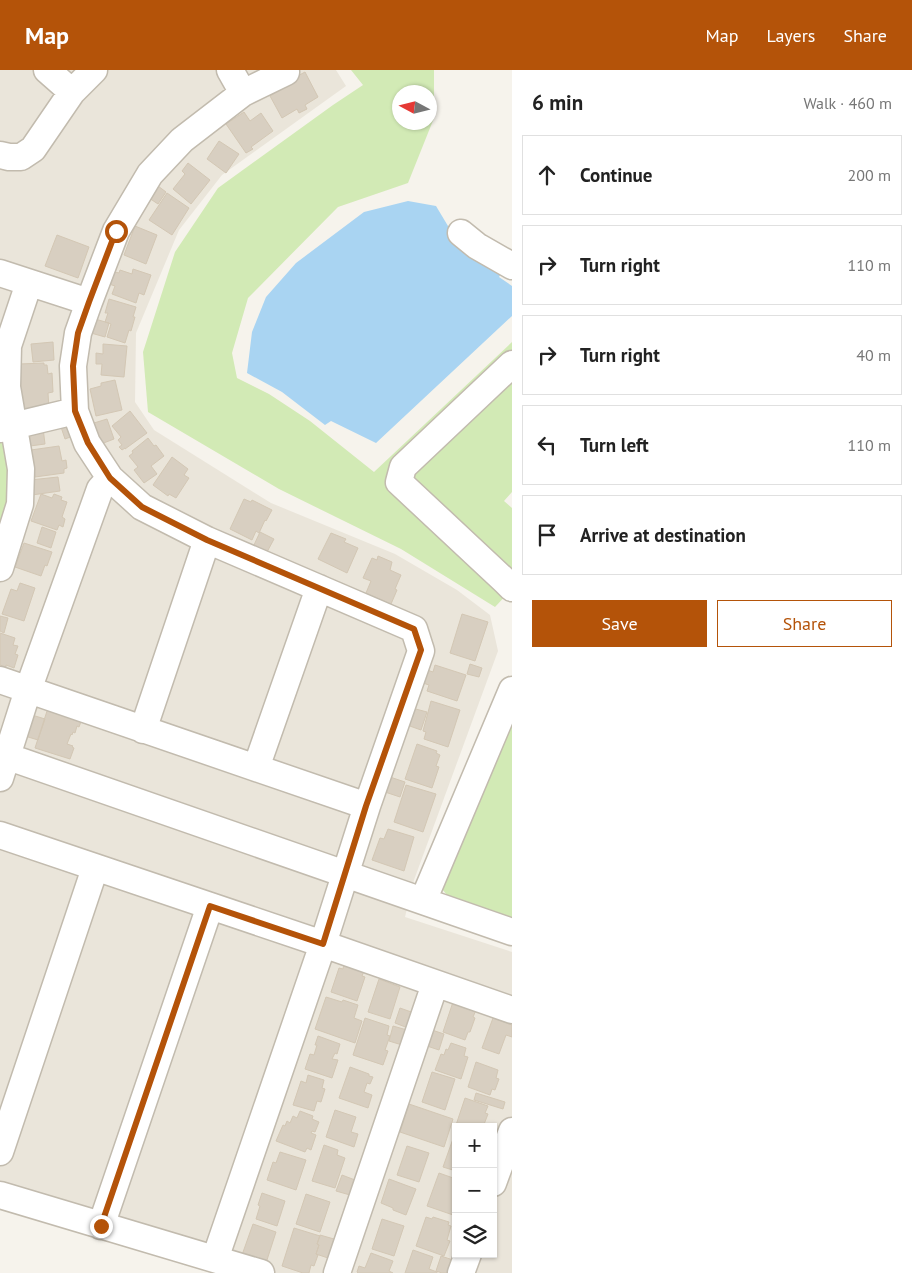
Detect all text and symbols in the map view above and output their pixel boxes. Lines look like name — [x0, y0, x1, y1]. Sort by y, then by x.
text: Map — [25, 20, 69, 51]
text: Map — [706, 24, 738, 47]
text: Layers — [766, 24, 815, 47]
text: Share — [843, 24, 887, 47]
north arrow — [392, 85, 437, 130]
text: 6 min — [532, 89, 583, 116]
text: Walk · 460 m — [803, 93, 892, 113]
icon: ahead — [533, 161, 561, 189]
text: Continue — [580, 163, 652, 187]
text: 200 m — [848, 165, 891, 185]
route start — [105, 220, 128, 243]
icon: right — [533, 251, 561, 279]
text: Turn right — [580, 253, 660, 277]
text: 110 m — [848, 255, 891, 275]
icon: right — [533, 341, 561, 369]
text: Turn right — [580, 343, 660, 367]
text: 40 m — [856, 345, 891, 365]
icon: left — [533, 431, 561, 459]
text: Turn left — [580, 433, 649, 457]
text: 110 m — [848, 435, 891, 455]
icon: arrive — [533, 521, 561, 549]
text: Arrive at destination — [580, 523, 746, 547]
button: Save — [532, 600, 707, 647]
button: Share — [717, 600, 892, 647]
map controls — [452, 1123, 497, 1258]
button: + — [452, 1123, 497, 1168]
button: − — [452, 1168, 497, 1213]
button: layers — [452, 1213, 497, 1258]
route end — [90, 1215, 113, 1238]

